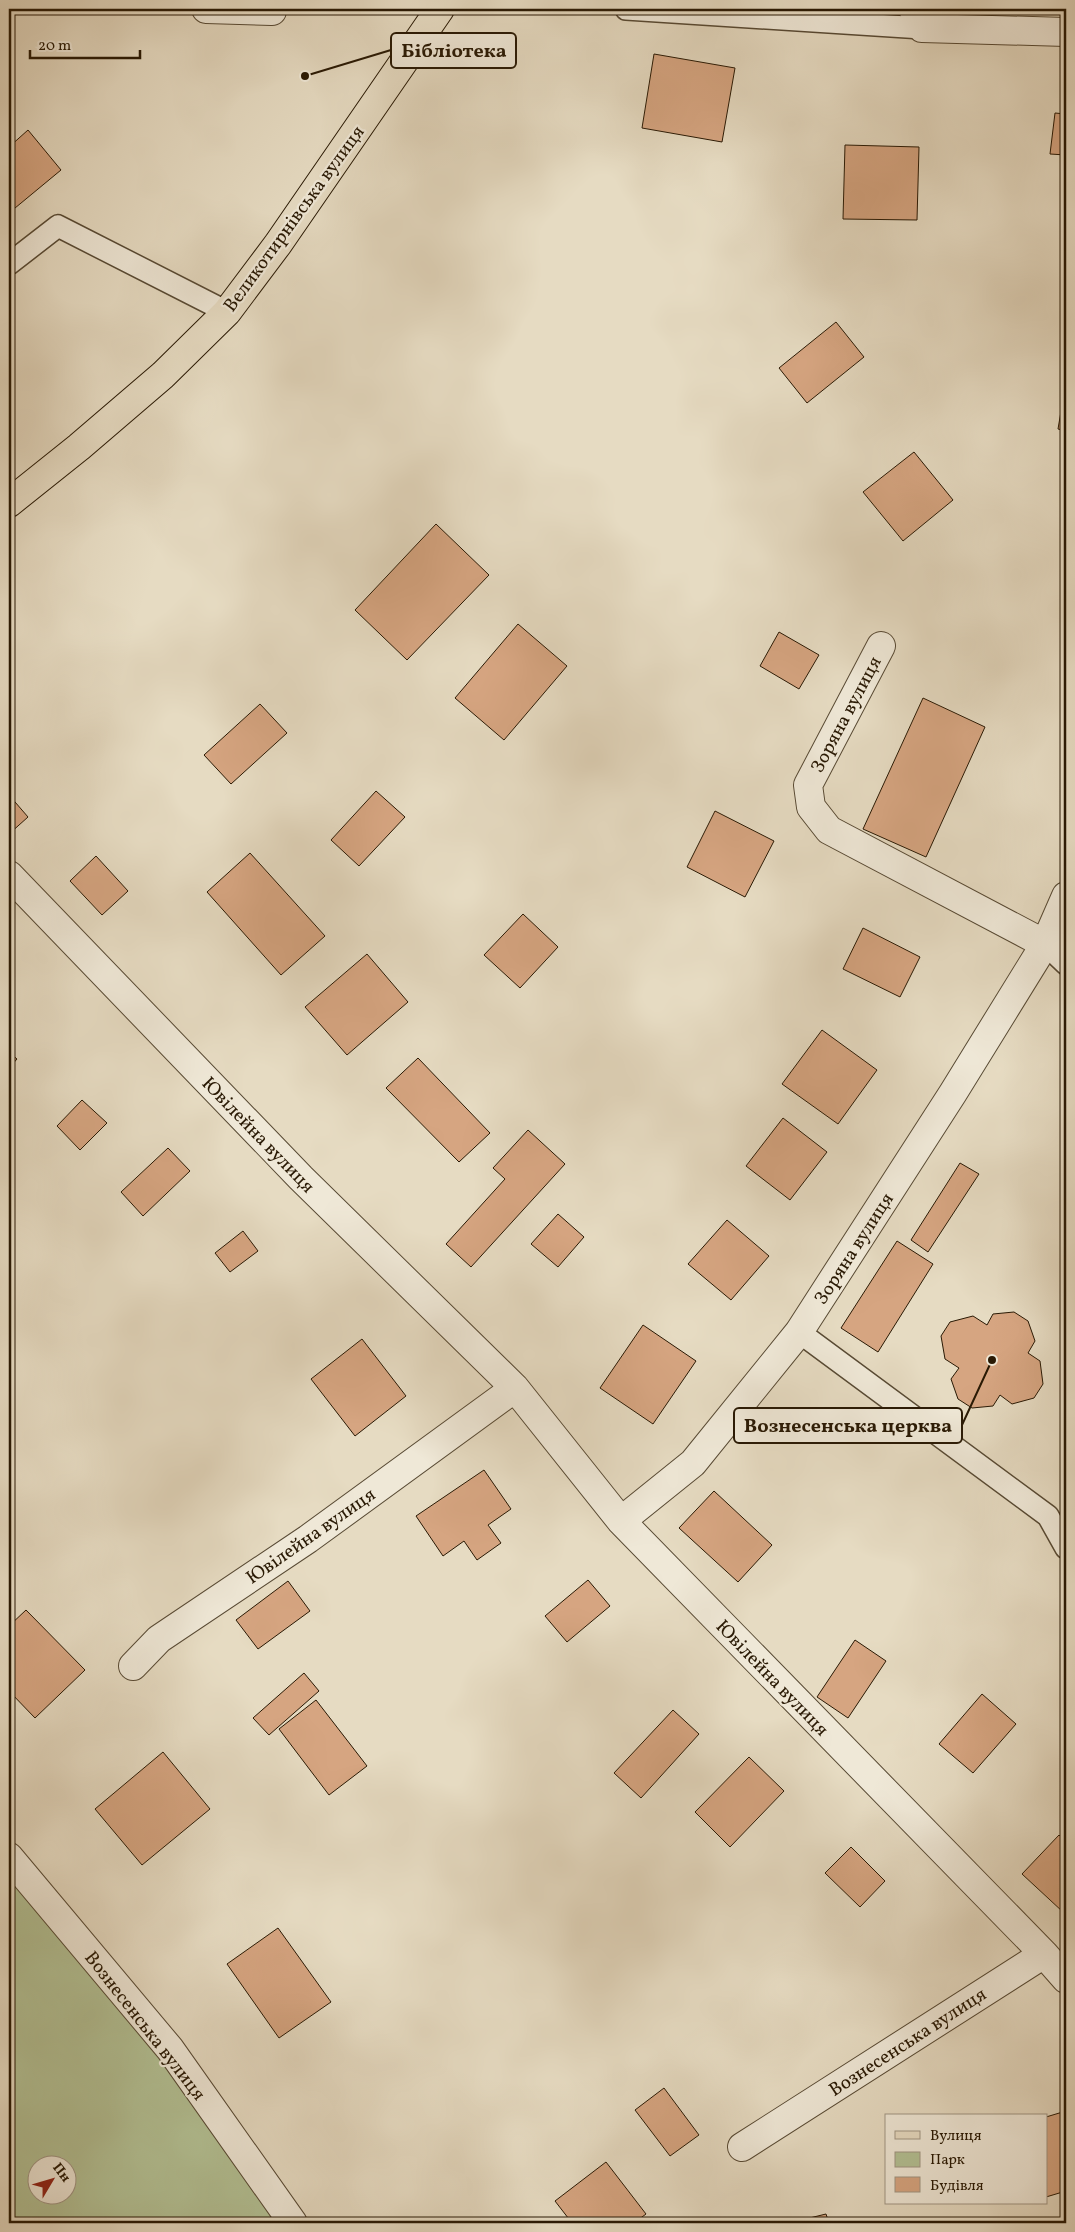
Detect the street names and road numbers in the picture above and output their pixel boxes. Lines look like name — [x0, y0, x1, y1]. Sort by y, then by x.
street label: Великотирнівська вулиця — [218, 121, 371, 318]
street label: Зоряна вулиця — [805, 652, 888, 778]
street label: Ювілейна вулиця — [195, 1071, 320, 1199]
street label: Зоряна вулиця — [809, 1188, 901, 1310]
street label: Ювілейна вулиця — [241, 1482, 381, 1591]
street label: Ювілейна вулиця — [709, 1614, 834, 1742]
street label: Вознесенська вулиця — [78, 1946, 211, 2106]
street label: Вознесенська вулиця — [824, 1982, 992, 2103]

